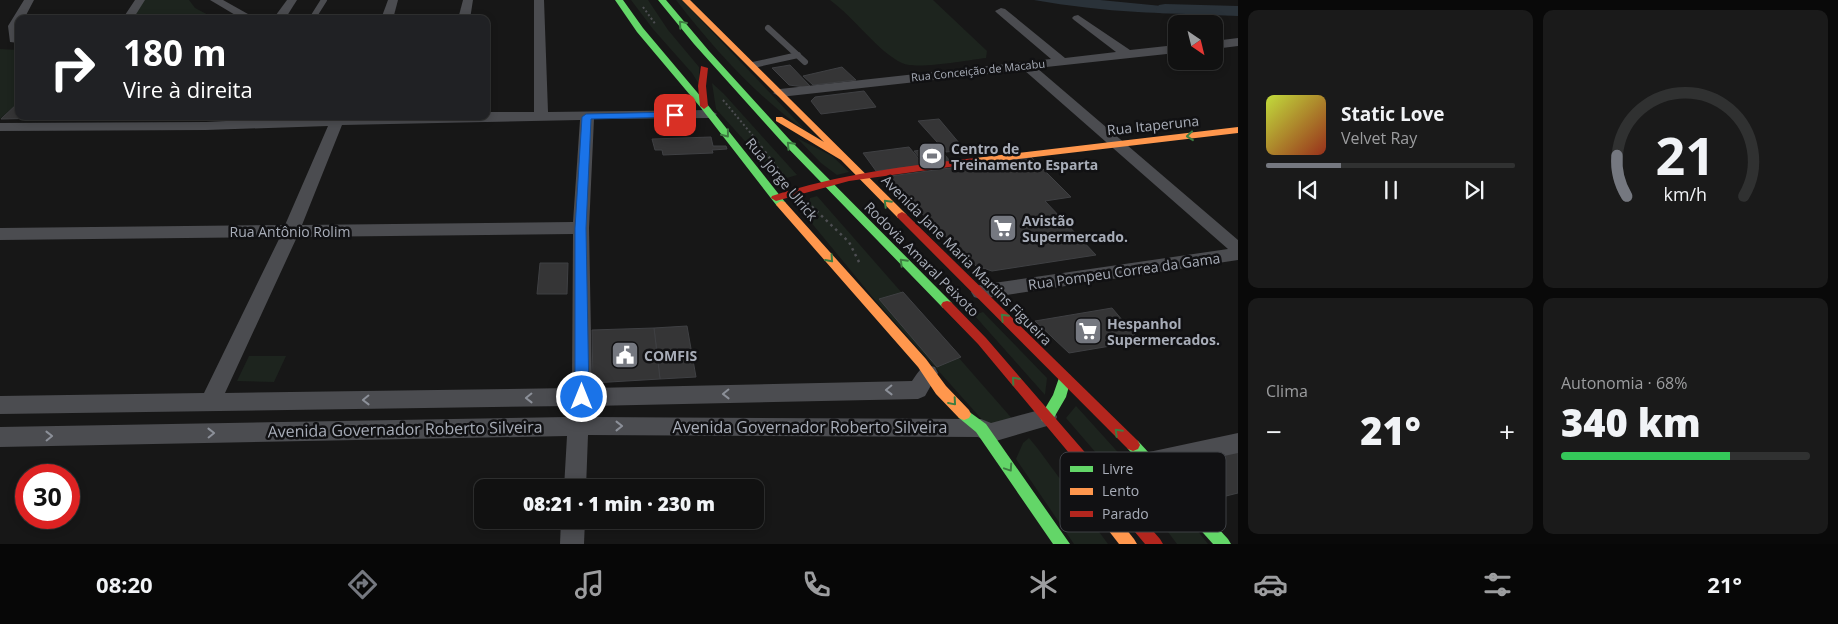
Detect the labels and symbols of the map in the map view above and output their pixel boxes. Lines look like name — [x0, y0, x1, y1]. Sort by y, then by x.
north arrow — [1168, 15, 1222, 70]
one-way arrow — [678, 21, 687, 30]
street label: Rua Conceição de Macabu — [910, 56, 1046, 84]
pin — [654, 94, 696, 136]
street label: Rua Itaperuna — [1106, 111, 1200, 139]
one-way arrow — [720, 128, 728, 137]
one-way arrow — [1185, 130, 1193, 141]
street label: Rua Jorge Ulrick — [742, 134, 823, 225]
place label: Centro de Treinamento Esparta — [951, 139, 1098, 174]
sports icon: Centro de Treinamento Esparta — [917, 141, 947, 171]
one-way arrow — [787, 142, 796, 151]
street label: Avenida Jane Maria Martins Figueira — [878, 171, 1056, 349]
street label: Rodovia Amaral Peixoto — [860, 197, 984, 321]
one-way arrow — [884, 200, 893, 209]
place label: Avistão Supermercado. — [1022, 211, 1128, 246]
supermarket icon: Avistão Supermercado. — [988, 213, 1018, 243]
street label: Rua Antônio Rolim — [230, 222, 350, 241]
street label: Rua Pompeu Correa da Gama — [1027, 248, 1221, 294]
one-way arrow — [824, 253, 833, 262]
one-way arrow — [900, 258, 909, 267]
one-way arrow — [1001, 313, 1010, 322]
place label: Hespanhol Supermercados. — [1107, 314, 1220, 349]
supermarket icon: Hespanhol Supermercados. — [1073, 316, 1103, 346]
public building icon: COMFIS — [610, 340, 640, 370]
place label: COMFIS — [644, 346, 698, 365]
position arrow — [555, 370, 607, 422]
one-way arrow — [1012, 376, 1021, 385]
one-way arrow — [884, 385, 892, 395]
one-way arrow — [722, 389, 730, 399]
one-way arrow — [524, 393, 532, 403]
one-way arrow — [362, 395, 370, 406]
one-way arrow — [947, 396, 956, 405]
street label: Avenida Governador Roberto Silveira — [267, 416, 543, 442]
street label: Avenida Governador Roberto Silveira — [673, 416, 947, 438]
one-way arrow — [615, 421, 623, 431]
one-way arrow — [208, 428, 215, 438]
one-way arrow — [1115, 429, 1124, 438]
one-way arrow — [45, 431, 53, 441]
legend — [1060, 452, 1226, 532]
text: Livre — [1102, 459, 1134, 478]
one-way arrow — [1003, 462, 1012, 471]
speed limit sign: 30 — [15, 464, 80, 529]
text: Lento — [1102, 481, 1139, 500]
text: Parado — [1102, 504, 1149, 523]

